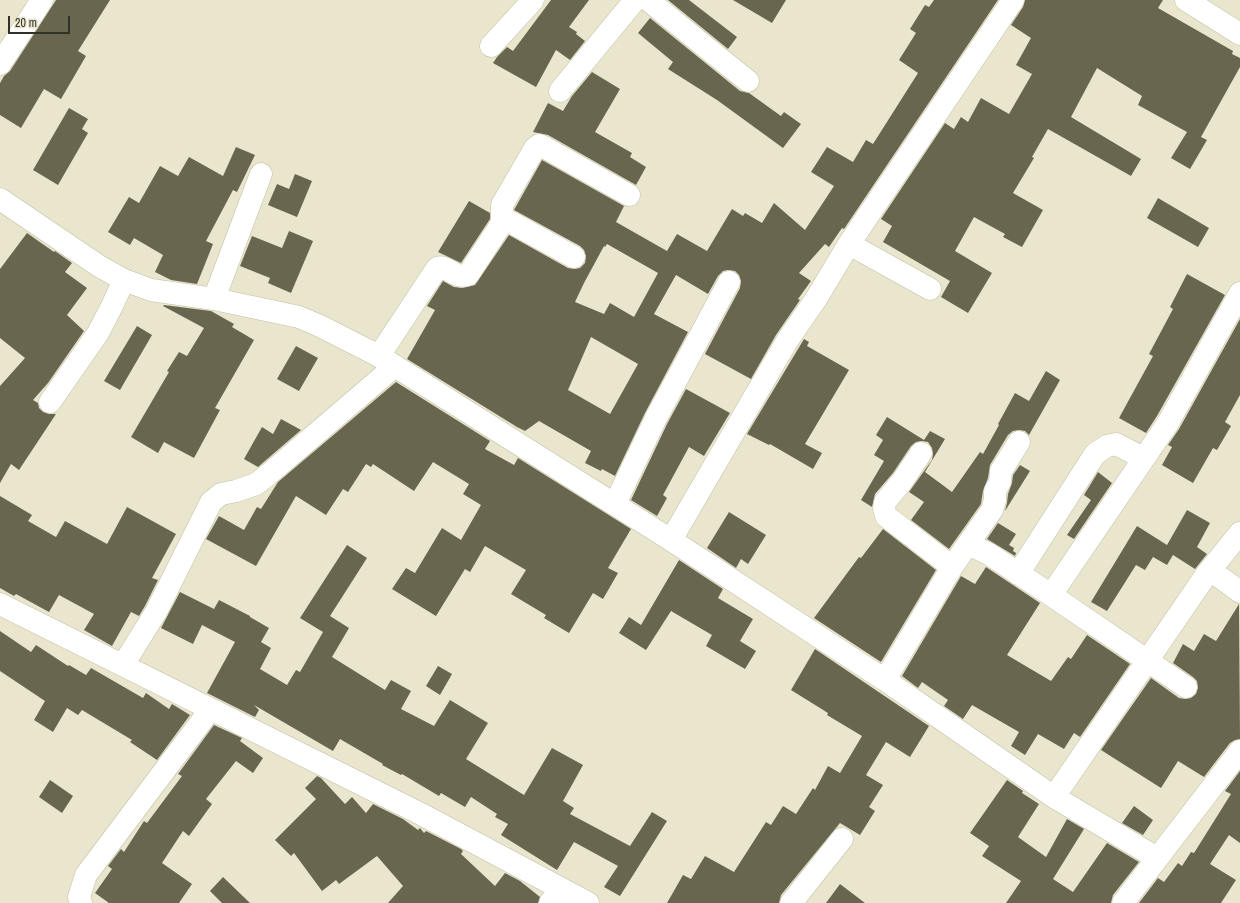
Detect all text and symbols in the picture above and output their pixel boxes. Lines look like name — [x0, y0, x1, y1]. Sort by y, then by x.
scale bar — [10, 8, 72, 34]
text: 20 m — [15, 15, 37, 31]

